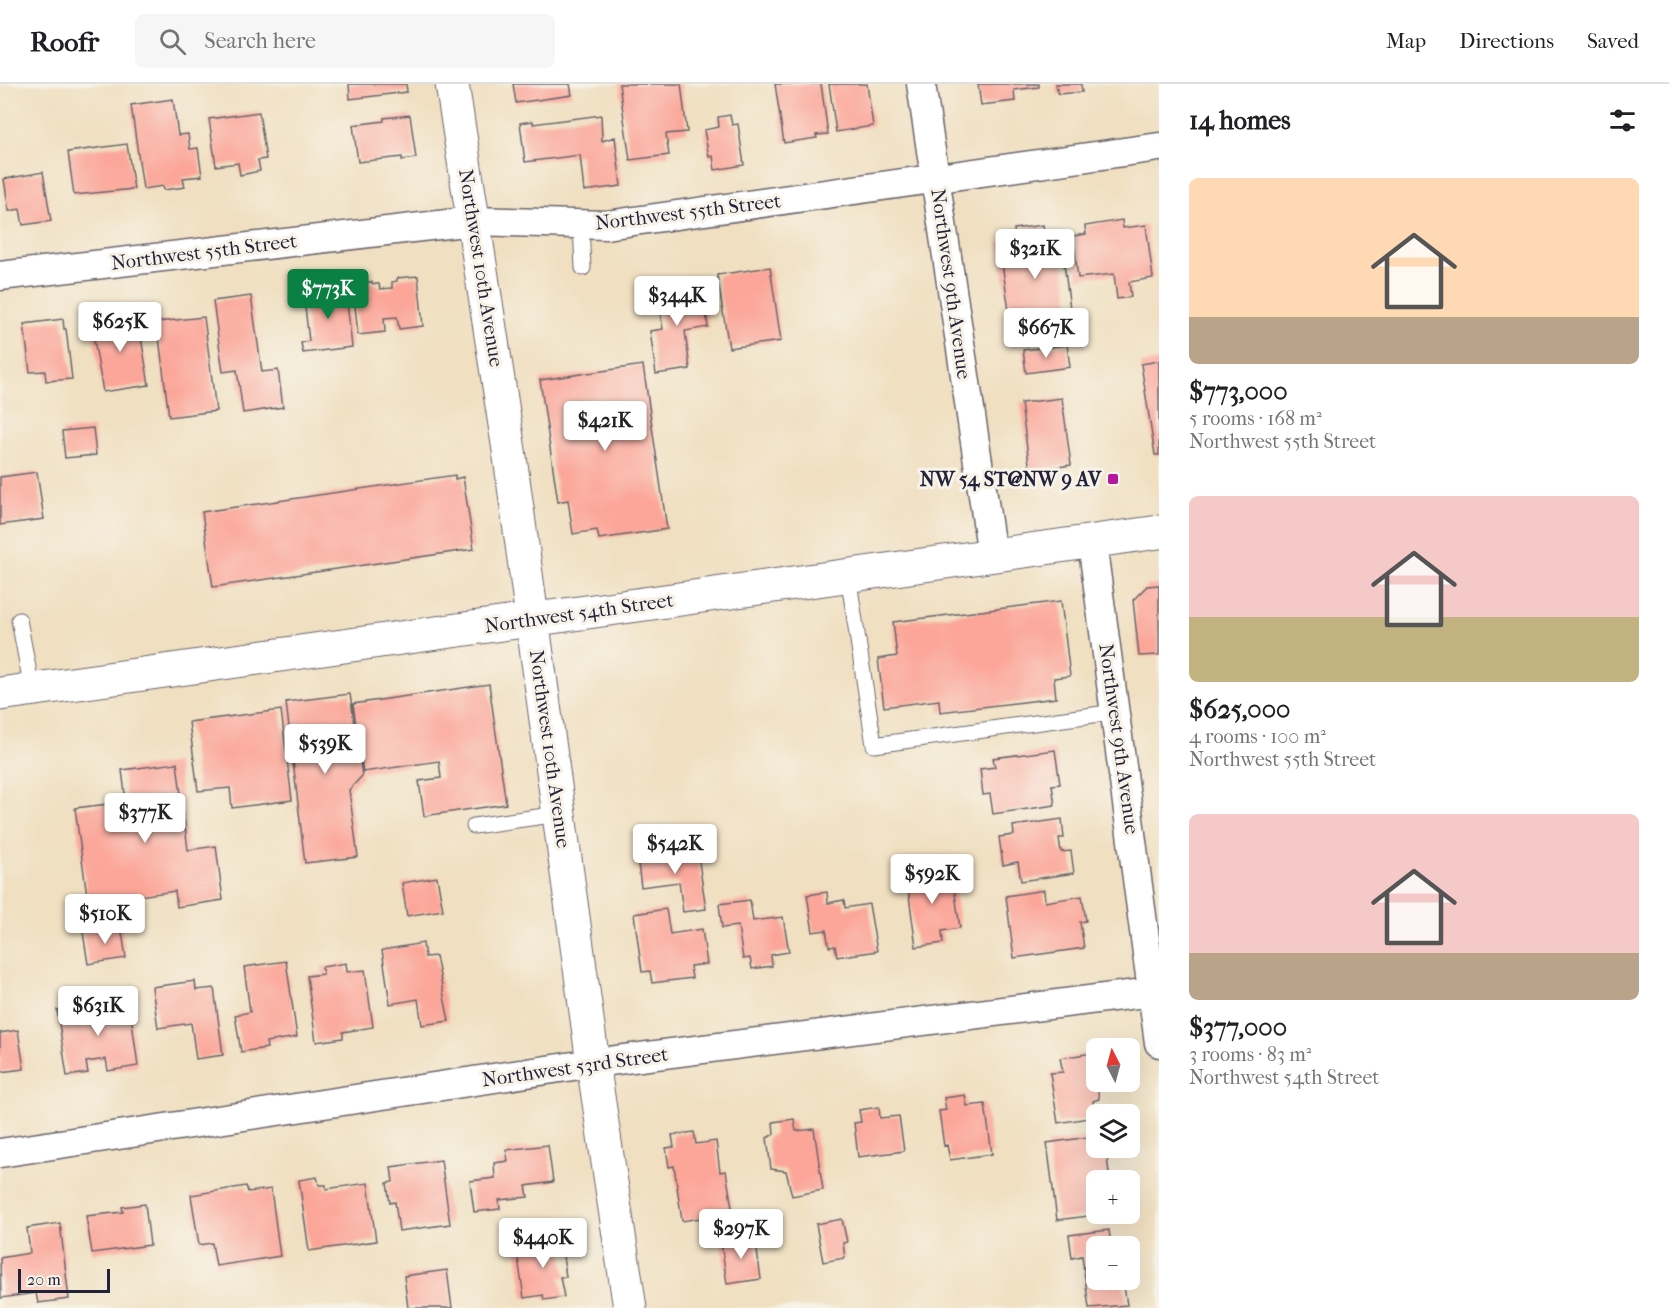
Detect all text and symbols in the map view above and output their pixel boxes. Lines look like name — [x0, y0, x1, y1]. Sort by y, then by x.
search box — [135, 14, 555, 68]
text: Roofr — [30, 25, 99, 58]
icon: search — [156, 25, 189, 58]
text: Search here — [204, 28, 316, 54]
text: Map — [1386, 29, 1426, 53]
text: Directions — [1459, 29, 1554, 53]
text: Saved — [1587, 29, 1639, 53]
icon: filters — [1606, 104, 1639, 137]
text: 14 homes — [1189, 105, 1291, 136]
street label: Northwest 10th Avenue — [454, 168, 508, 369]
street label: Northwest 9th Avenue — [926, 187, 976, 381]
street label: Northwest 55th Street — [594, 189, 782, 235]
icon: home — [1360, 217, 1468, 325]
street label: Northwest 55th Street — [110, 229, 298, 275]
pin: $321K — [993, 229, 1077, 280]
text: $321K — [1009, 237, 1061, 260]
pin: $773K — [286, 269, 370, 320]
pin: $344K — [635, 276, 719, 327]
text: $773K — [301, 277, 355, 300]
text: $344K — [648, 284, 706, 307]
pin: $625K — [78, 302, 162, 353]
pin: $667K — [1004, 308, 1088, 359]
text: $625K — [92, 310, 148, 333]
text: $667K — [1018, 316, 1074, 339]
text: $773,000 — [1189, 376, 1287, 407]
pin: $421K — [563, 401, 647, 452]
text: 5 rooms · 168 m² — [1189, 407, 1322, 430]
text: $421K — [578, 409, 632, 432]
text: Northwest 55th Street — [1189, 430, 1376, 453]
place label: NW 54 ST@NW 9 AV — [920, 468, 1102, 492]
marker: NW 54 ST@NW 9 AV — [1106, 472, 1120, 486]
icon: home — [1360, 535, 1468, 643]
street label: Northwest 54th Street — [483, 588, 675, 638]
street label: Northwest 9th Avenue — [1094, 642, 1144, 836]
street label: Northwest 10th Avenue — [525, 648, 575, 850]
text: $625,000 — [1189, 694, 1290, 725]
pin: $539K — [283, 724, 367, 775]
text: 4 rooms · 100 m² — [1189, 725, 1326, 748]
text: $539K — [299, 732, 351, 755]
text: Northwest 55th Street — [1189, 748, 1376, 771]
pin: $377K — [103, 793, 187, 844]
text: $377K — [118, 801, 172, 824]
pin: $542K — [633, 824, 717, 875]
text: $542K — [647, 832, 703, 855]
icon: home — [1360, 853, 1468, 961]
pin: $592K — [890, 854, 974, 905]
text: $592K — [905, 862, 959, 885]
pin: $510K — [63, 894, 147, 945]
text: $510K — [79, 902, 131, 925]
pin: $631K — [56, 986, 140, 1037]
text: $631K — [72, 994, 124, 1017]
text: $377,000 — [1189, 1012, 1287, 1043]
north arrow — [1086, 1038, 1140, 1092]
map controls — [1086, 1038, 1140, 1290]
street label: Northwest 53rd Street — [480, 1043, 670, 1091]
text: 3 rooms · 83 m² — [1189, 1043, 1312, 1066]
text: Northwest 54th Street — [1189, 1066, 1379, 1089]
button: layers — [1086, 1104, 1140, 1158]
button: + — [1086, 1170, 1140, 1224]
pin: $297K — [699, 1209, 783, 1260]
text: $297K — [713, 1217, 769, 1240]
pin: $440K — [501, 1218, 585, 1269]
text: $440K — [513, 1226, 573, 1249]
button: − — [1086, 1236, 1140, 1290]
scale bar — [18, 1266, 110, 1294]
text: 20 m — [27, 1270, 61, 1289]

